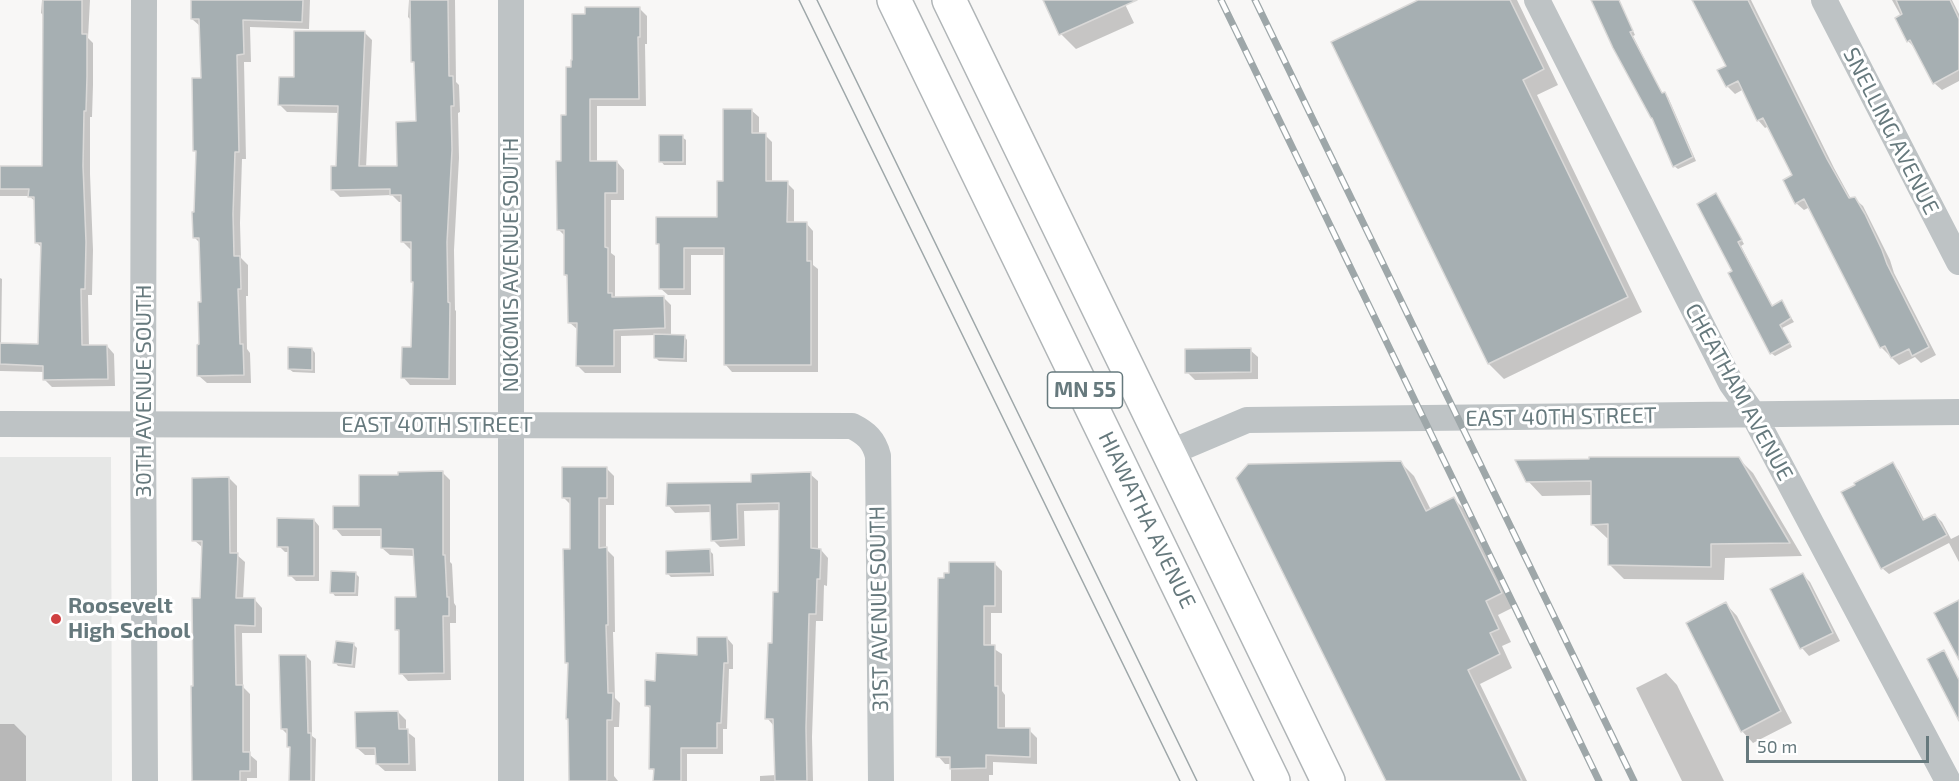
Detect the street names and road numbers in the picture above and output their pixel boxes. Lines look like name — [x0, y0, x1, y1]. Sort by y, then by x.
street label: SNELLING AVENUE — [1837, 43, 1945, 219]
street label: NOKOMIS AVENUE SOUTH — [498, 138, 524, 392]
street label: 30TH AVENUE SOUTH — [131, 284, 157, 498]
street label: CHEATHAM AVENUE — [1679, 299, 1799, 485]
road number: MN 55 — [1048, 372, 1122, 408]
street label: EAST 40TH STREET — [1465, 402, 1657, 432]
street label: EAST 40TH STREET — [341, 412, 533, 438]
street label: HIAWATHA AVENUE — [1093, 427, 1201, 613]
street label: 31ST AVENUE SOUTH — [864, 506, 894, 712]

